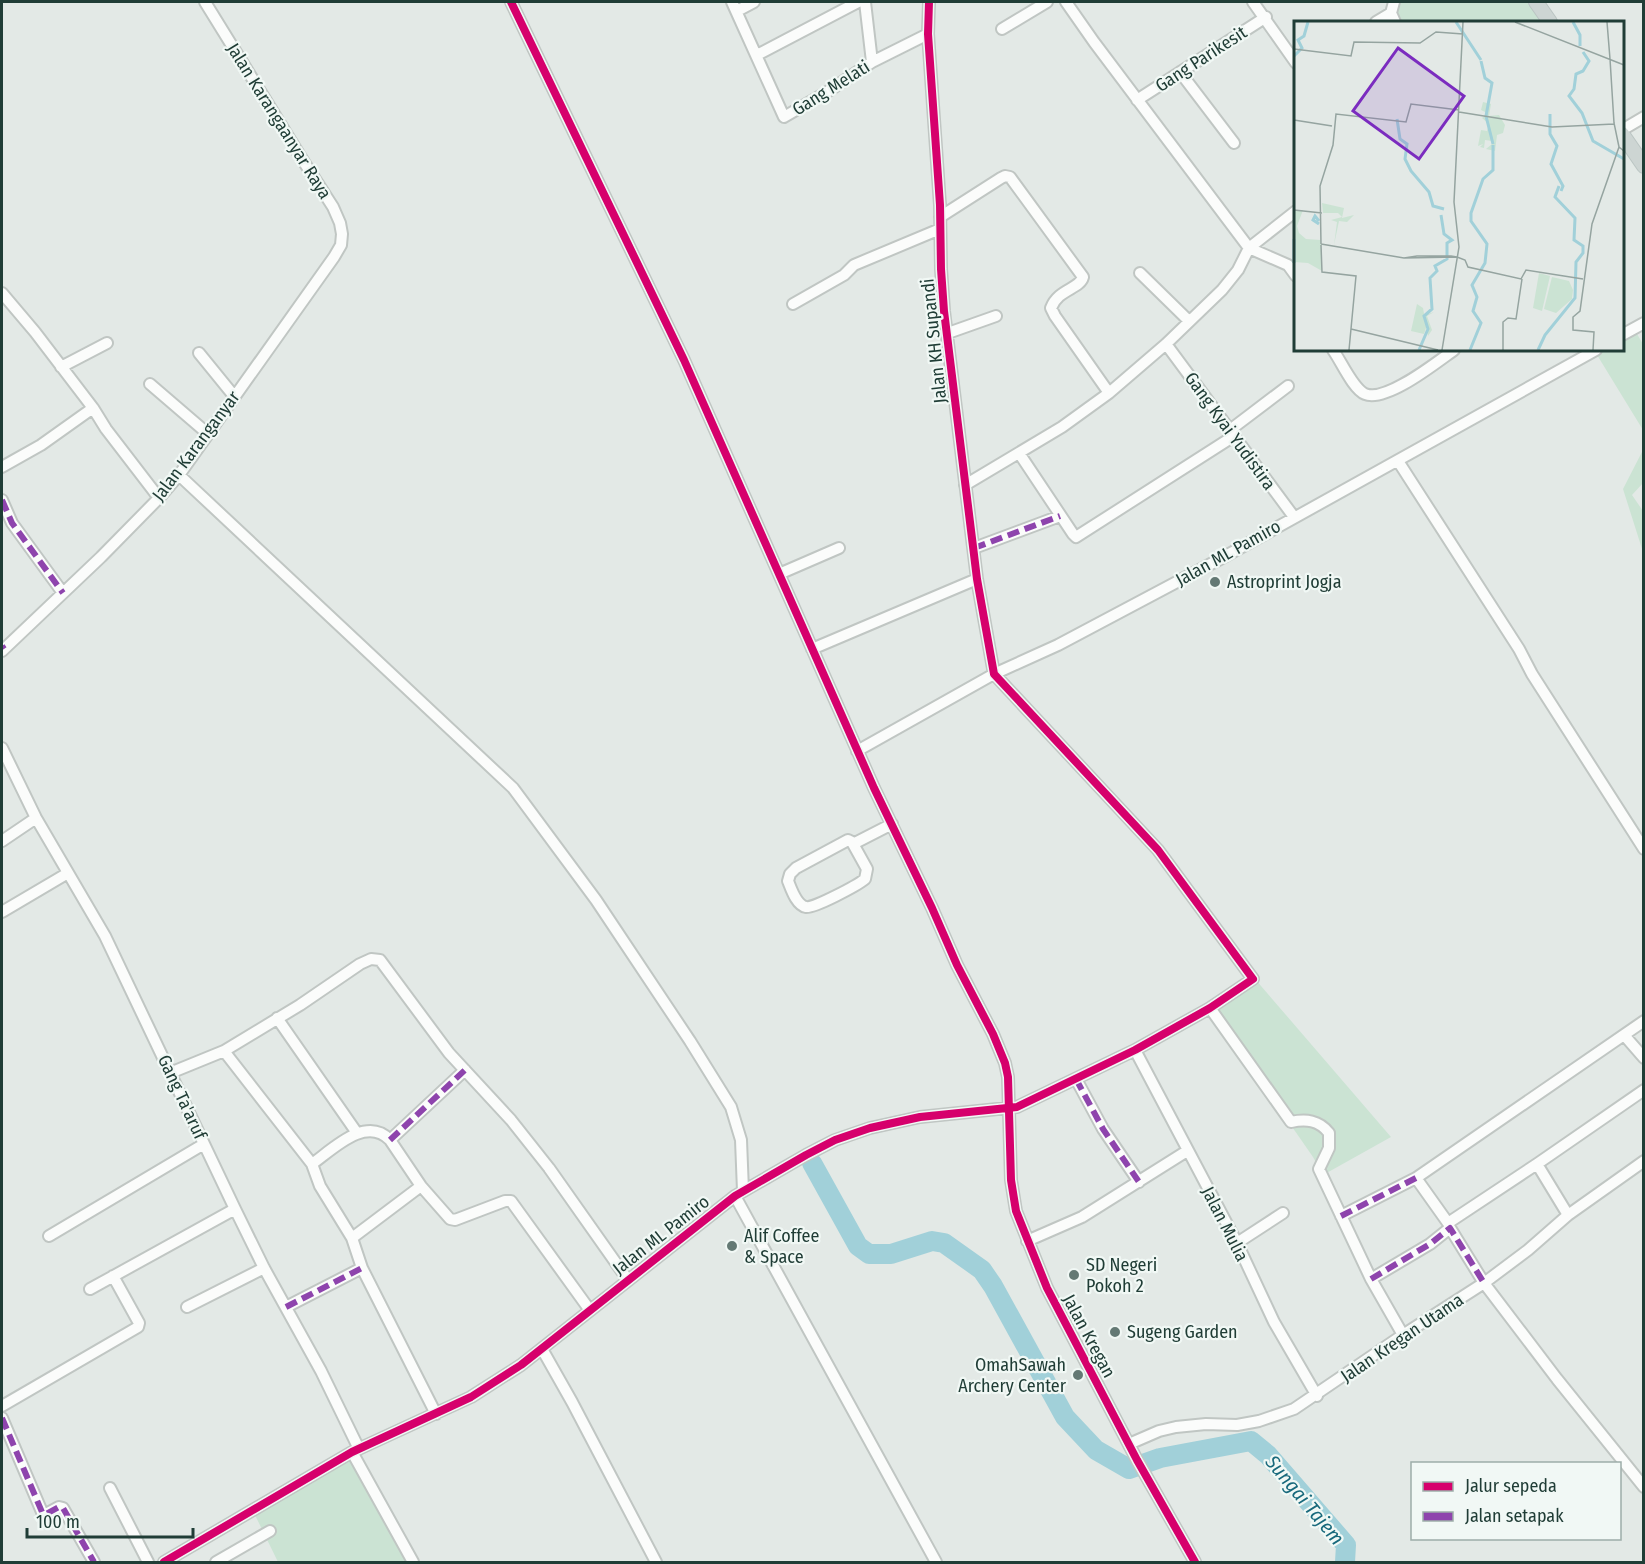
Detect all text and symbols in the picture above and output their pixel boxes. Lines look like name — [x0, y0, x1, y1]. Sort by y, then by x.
street label: Gang Parikesit — [1151, 21, 1251, 97]
inset map — [1294, 21, 1624, 351]
street label: Jalan Karangaanyar Raya — [222, 39, 336, 203]
street label: Gang Melati — [788, 56, 874, 120]
street label: Jalan KH Supandi — [916, 277, 952, 405]
street label: Gang Kyai Yudistira — [1180, 368, 1280, 494]
street label: Jalan Karanganyar — [147, 386, 245, 505]
street label: Jalan ML Pamiro — [1172, 515, 1284, 591]
place label: Astroprint Jogja — [1227, 571, 1342, 593]
marker: Astroprint Jogja — [1208, 575, 1222, 589]
street label: Gang Ta'aruf — [153, 1051, 212, 1144]
street label: Jalan Mulia — [1197, 1183, 1253, 1265]
street label: Jalan ML Pamiro — [608, 1190, 714, 1280]
place label: Alif Coffee & Space — [744, 1225, 819, 1268]
marker: Alif Coffee & Space — [725, 1239, 739, 1253]
place label: SD Negeri Pokoh 2 — [1086, 1254, 1157, 1297]
marker: SD Negeri Pokoh 2 — [1067, 1268, 1081, 1282]
street label: Jalan Kregan Utama — [1336, 1289, 1468, 1387]
street label: Jalan Kregan — [1058, 1290, 1120, 1382]
place label: Sugeng Garden — [1127, 1321, 1238, 1343]
marker: Sugeng Garden — [1108, 1325, 1122, 1339]
place label: OmahSawah Archery Center — [958, 1354, 1067, 1397]
marker: OmahSawah Archery Center — [1071, 1368, 1085, 1382]
water label: Sungai Tajem — [1260, 1450, 1349, 1550]
legend — [1411, 1462, 1621, 1540]
text: Jalur sepeda — [1465, 1475, 1557, 1497]
scale bar — [27, 1501, 194, 1539]
text: Jalan setapak — [1465, 1505, 1564, 1527]
text: 100 m — [36, 1511, 80, 1533]

